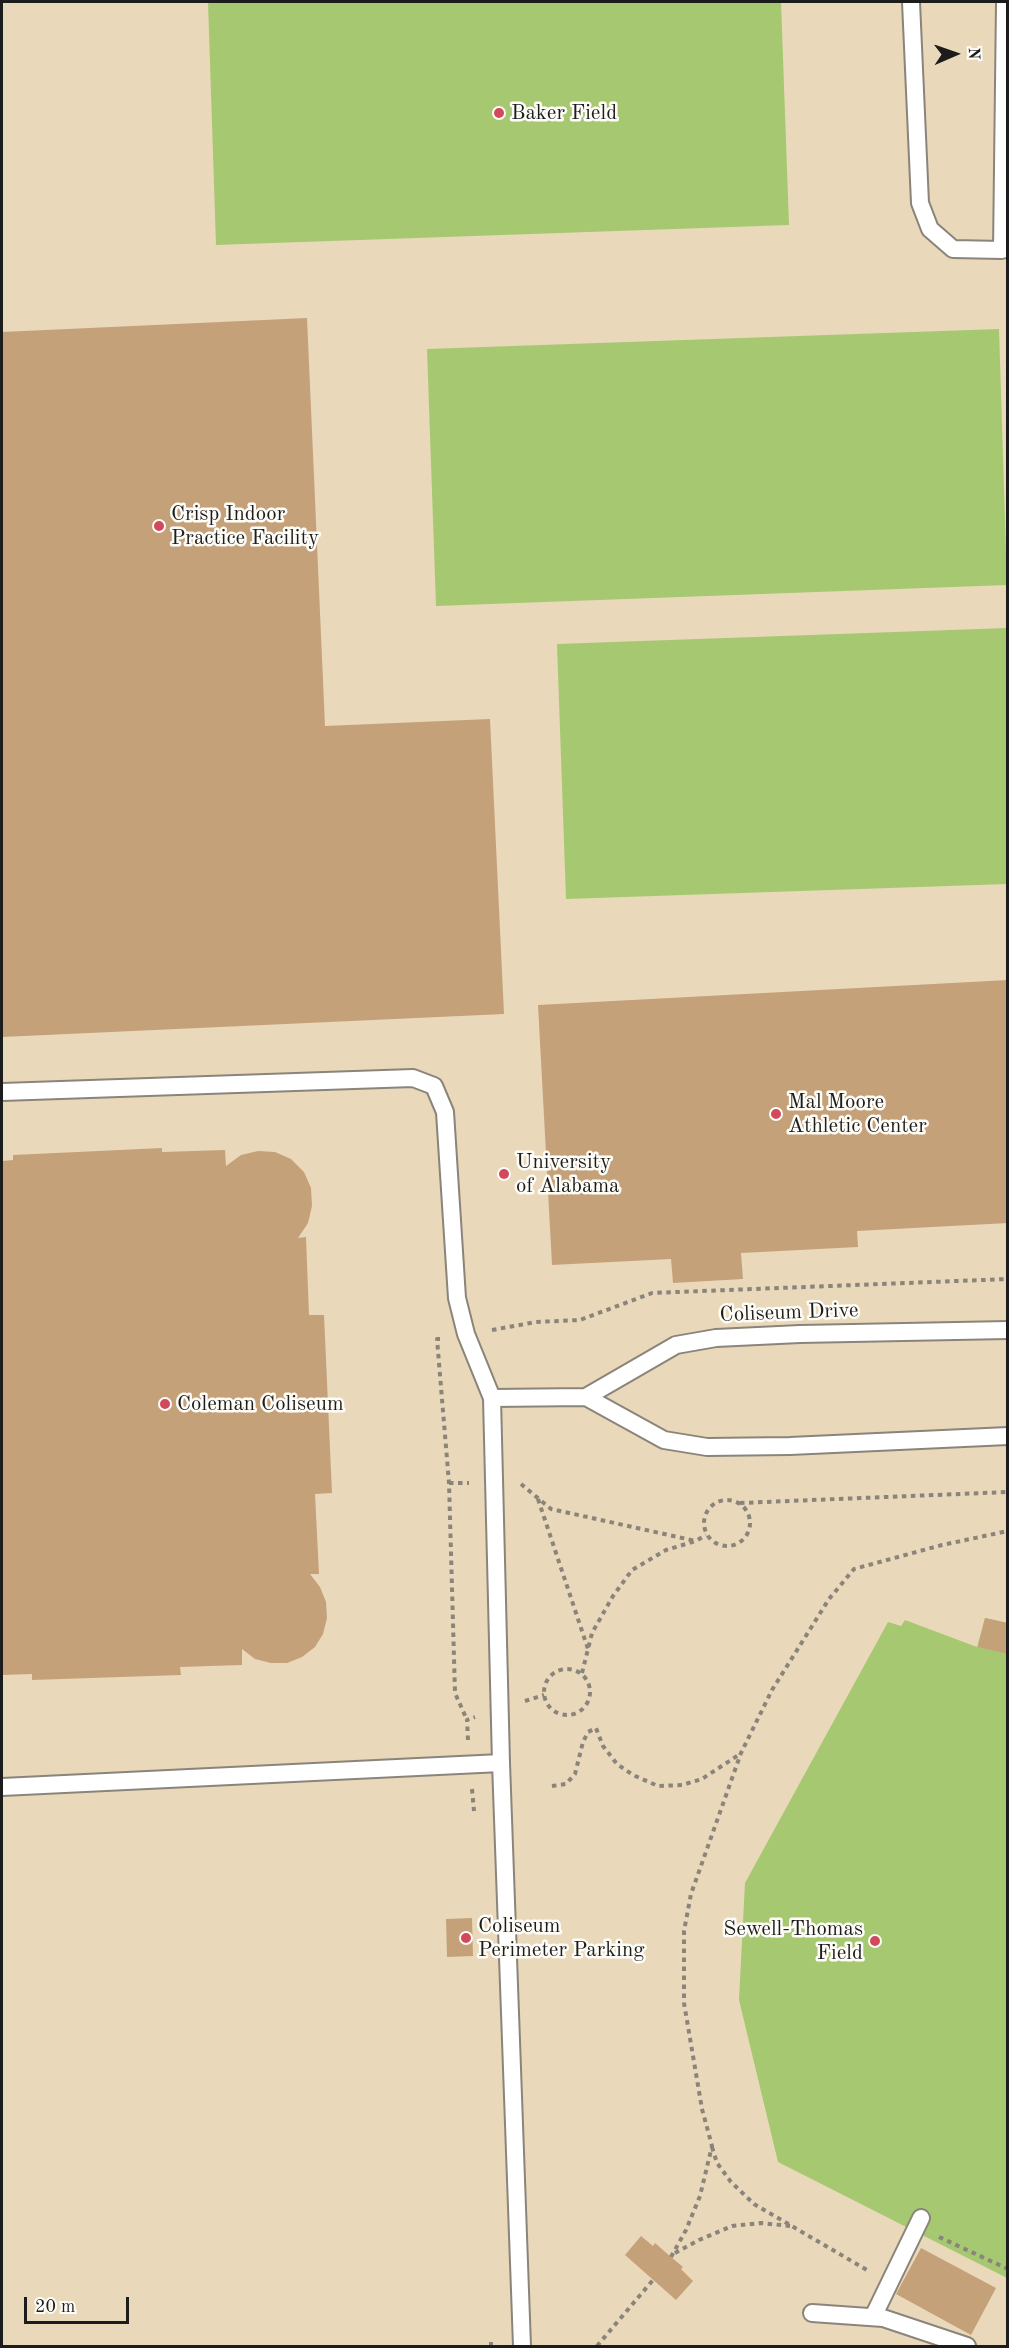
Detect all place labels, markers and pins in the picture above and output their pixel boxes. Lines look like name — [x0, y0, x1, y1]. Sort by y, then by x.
place label: Baker Field — [511, 100, 617, 126]
marker: Baker Field — [492, 106, 506, 120]
place label: Crisp Indoor Practice Facility — [171, 501, 319, 551]
marker: Crisp Indoor Practice Facility — [152, 519, 166, 533]
place label: Mal Moore Athletic Center — [788, 1089, 927, 1139]
marker: Mal Moore Athletic Center — [769, 1107, 783, 1121]
place label: University of Alabama — [516, 1149, 619, 1199]
marker: University of Alabama — [497, 1167, 511, 1181]
place label: Coleman Coliseum — [177, 1391, 344, 1417]
marker: Coleman Coliseum — [158, 1397, 172, 1411]
place label: Coliseum Perimeter Parking — [478, 1913, 645, 1963]
place label: Sewell-Thomas Field — [723, 1916, 863, 1966]
marker: Coliseum Perimeter Parking — [459, 1931, 473, 1945]
marker: Sewell-Thomas Field — [868, 1934, 882, 1948]

